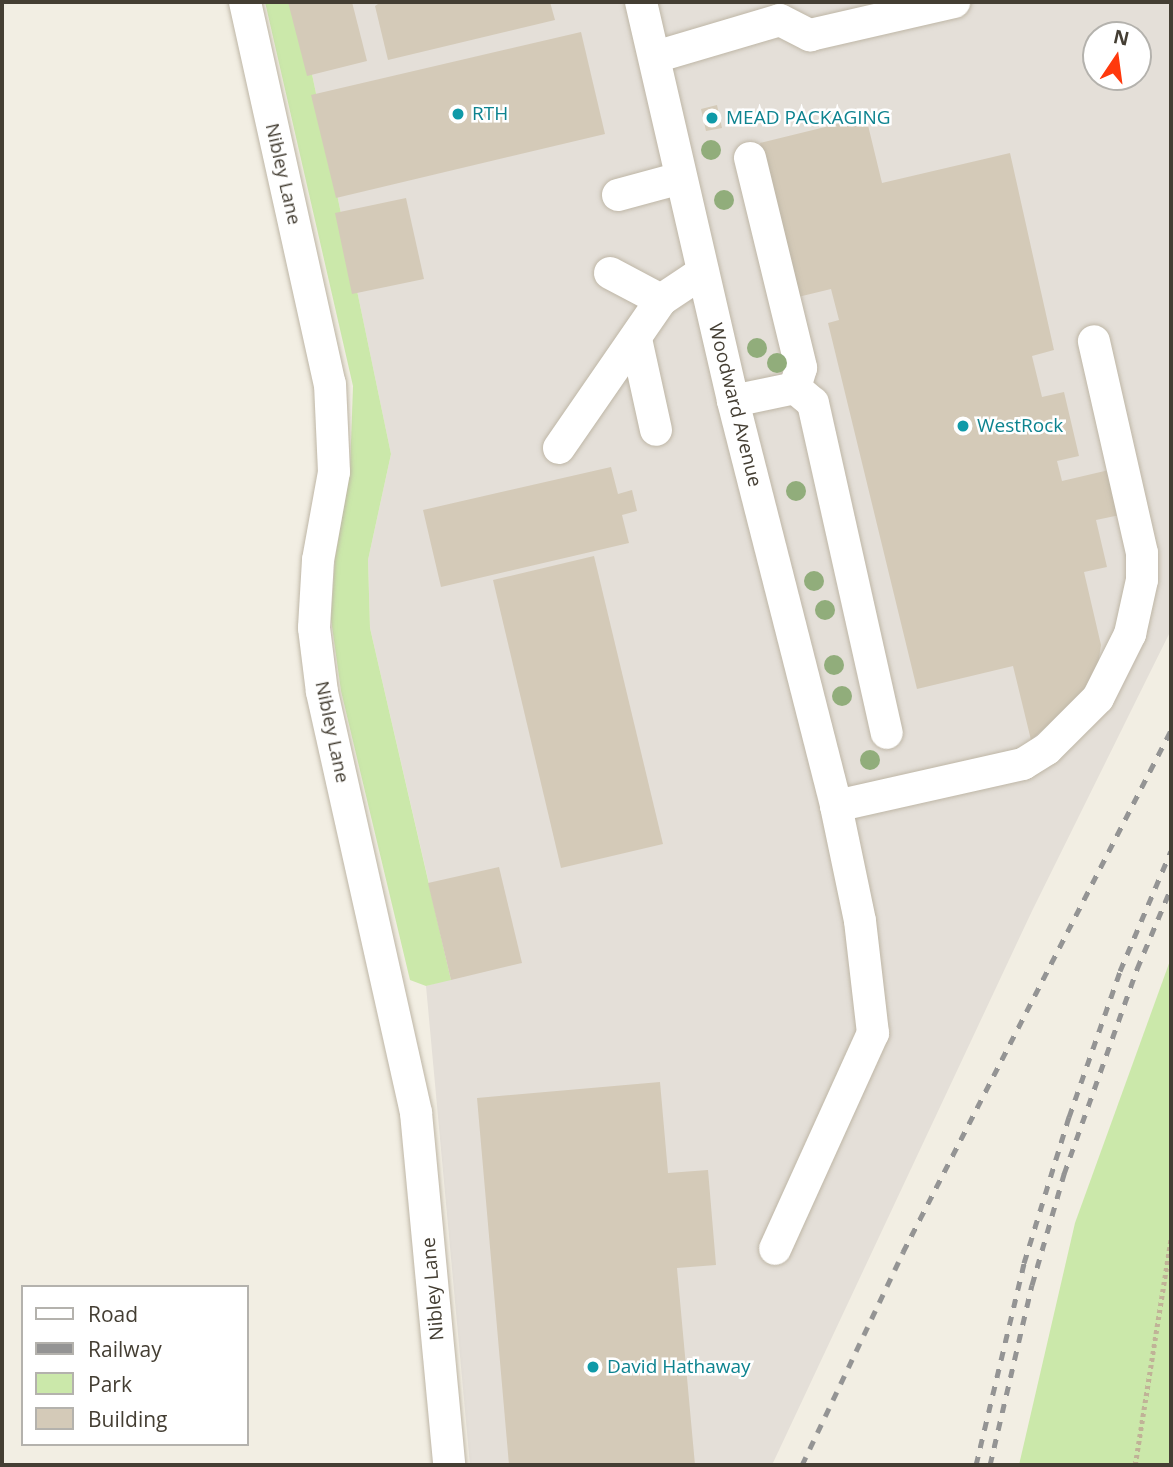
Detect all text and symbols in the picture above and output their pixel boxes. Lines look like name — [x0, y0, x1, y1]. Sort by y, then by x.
north arrow — [1082, 21, 1152, 91]
text: N — [1111, 23, 1132, 52]
place label: RTH — [472, 103, 508, 125]
marker: RTH — [450, 106, 466, 122]
place label: MEAD PACKAGING — [726, 107, 891, 129]
marker: MEAD PACKAGING — [704, 110, 720, 126]
street label: Nibley Lane — [260, 121, 306, 227]
street label: Woodward Avenue — [704, 321, 766, 489]
place label: WestRock — [977, 415, 1063, 437]
marker: WestRock — [955, 418, 971, 434]
street label: Nibley Lane — [310, 679, 354, 785]
street label: Nibley Lane — [417, 1236, 449, 1342]
legend — [21, 1285, 248, 1446]
text: Road — [88, 1300, 138, 1328]
text: Railway — [88, 1335, 162, 1363]
place label: David Hathaway — [607, 1356, 751, 1378]
marker: David Hathaway — [585, 1359, 601, 1375]
text: Park — [88, 1370, 132, 1398]
text: Building — [88, 1405, 167, 1433]

